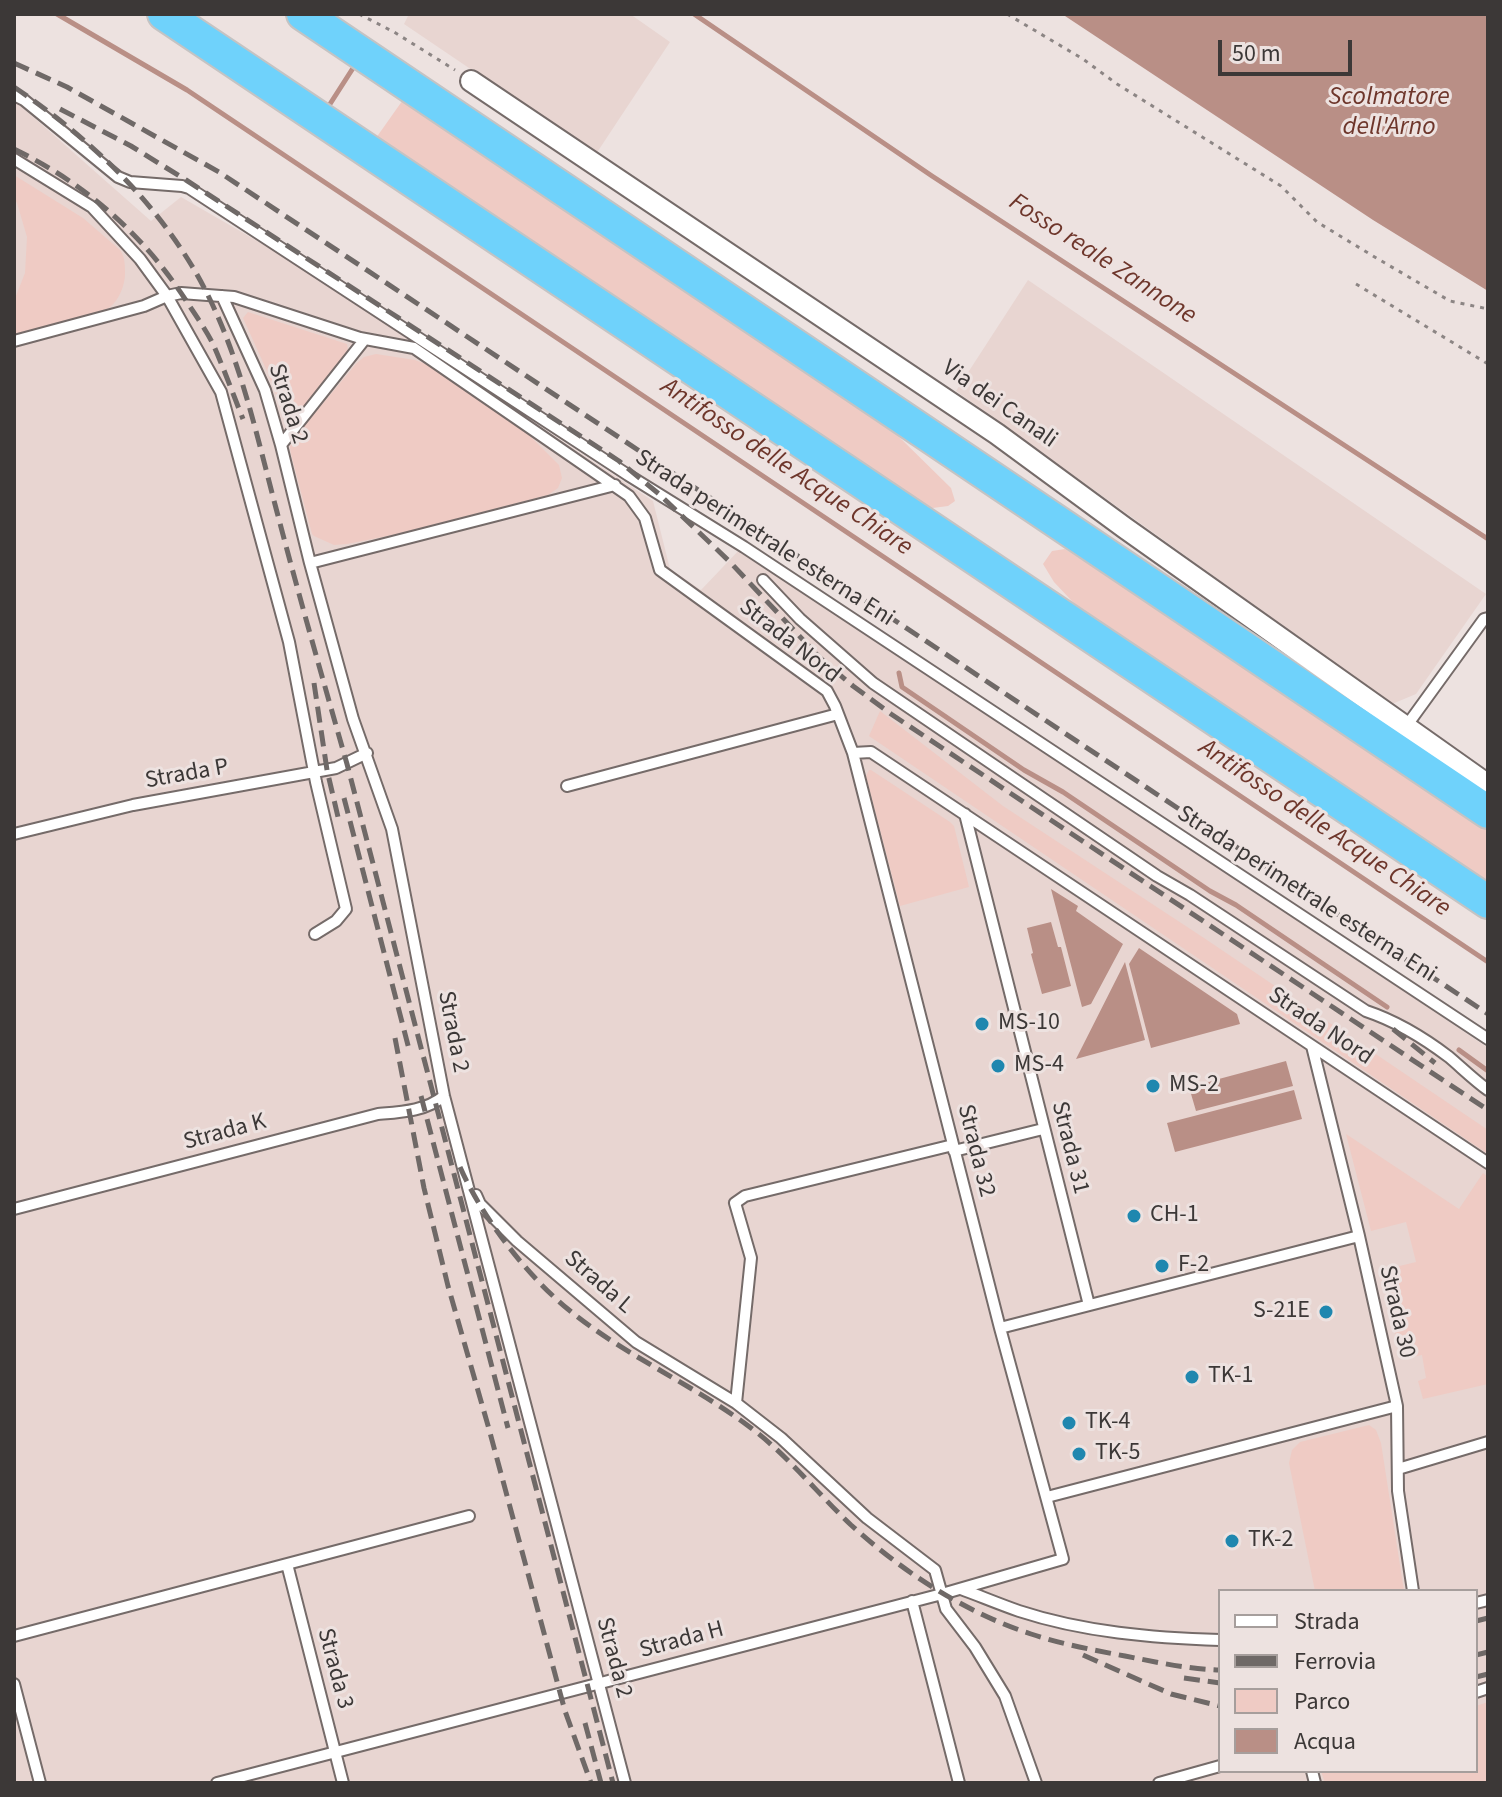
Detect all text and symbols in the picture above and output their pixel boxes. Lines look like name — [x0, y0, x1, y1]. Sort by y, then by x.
scale bar — [1222, 24, 1356, 74]
text: 50 m — [1232, 36, 1281, 71]
water label: Scolmatore dell'Arno — [1328, 82, 1450, 144]
water label: Fosso reale Zannone — [1002, 188, 1202, 332]
street label: Via dei Canali — [936, 355, 1062, 455]
street label: Strada 2 — [261, 360, 313, 448]
water label: Antifosso delle Acque Chiare — [654, 372, 918, 564]
street label: Strada perimetrale esterna Eni — [629, 444, 899, 634]
street label: Strada Nord — [733, 594, 845, 690]
water label: Antifosso delle Acque Chiare — [1192, 733, 1456, 925]
street label: Strada P — [143, 754, 231, 796]
street label: Strada perimetrale esterna Eni — [1171, 800, 1441, 990]
street label: Strada Nord — [1262, 981, 1378, 1073]
street label: Strada 2 — [430, 989, 474, 1075]
place label: MS-10 — [998, 1010, 1060, 1038]
marker: MS-10 — [973, 1015, 991, 1033]
place label: MS-4 — [1014, 1052, 1064, 1080]
marker: MS-4 — [989, 1057, 1007, 1075]
place label: MS-2 — [1169, 1072, 1219, 1100]
marker: MS-2 — [1144, 1077, 1162, 1095]
street label: Strada 31 — [1044, 1099, 1094, 1197]
street label: Strada 32 — [950, 1102, 1000, 1200]
street label: Strada K — [181, 1108, 269, 1158]
place label: CH-1 — [1150, 1202, 1199, 1230]
marker: CH-1 — [1125, 1207, 1143, 1225]
street label: Strada L — [558, 1245, 638, 1321]
place label: F-2 — [1178, 1252, 1209, 1280]
marker: F-2 — [1153, 1257, 1171, 1275]
street label: Strada 30 — [1371, 1263, 1421, 1361]
place label: S-21E — [1253, 1298, 1310, 1326]
marker: S-21E — [1317, 1303, 1335, 1321]
place label: TK-1 — [1208, 1363, 1253, 1391]
marker: TK-1 — [1183, 1368, 1201, 1386]
place label: TK-4 — [1085, 1409, 1130, 1437]
marker: TK-4 — [1060, 1414, 1078, 1432]
place label: TK-5 — [1095, 1440, 1140, 1468]
marker: TK-5 — [1070, 1445, 1088, 1463]
place label: TK-2 — [1248, 1527, 1293, 1555]
marker: TK-2 — [1223, 1532, 1241, 1550]
legend — [1218, 1589, 1478, 1773]
text: Strada — [1294, 1604, 1360, 1639]
street label: Strada 2 — [588, 1614, 638, 1702]
street label: Strada H — [637, 1616, 727, 1666]
street label: Strada 3 — [309, 1625, 359, 1713]
text: Ferrovia — [1294, 1644, 1376, 1679]
text: Parco — [1294, 1684, 1350, 1719]
text: Acqua — [1294, 1724, 1356, 1759]

